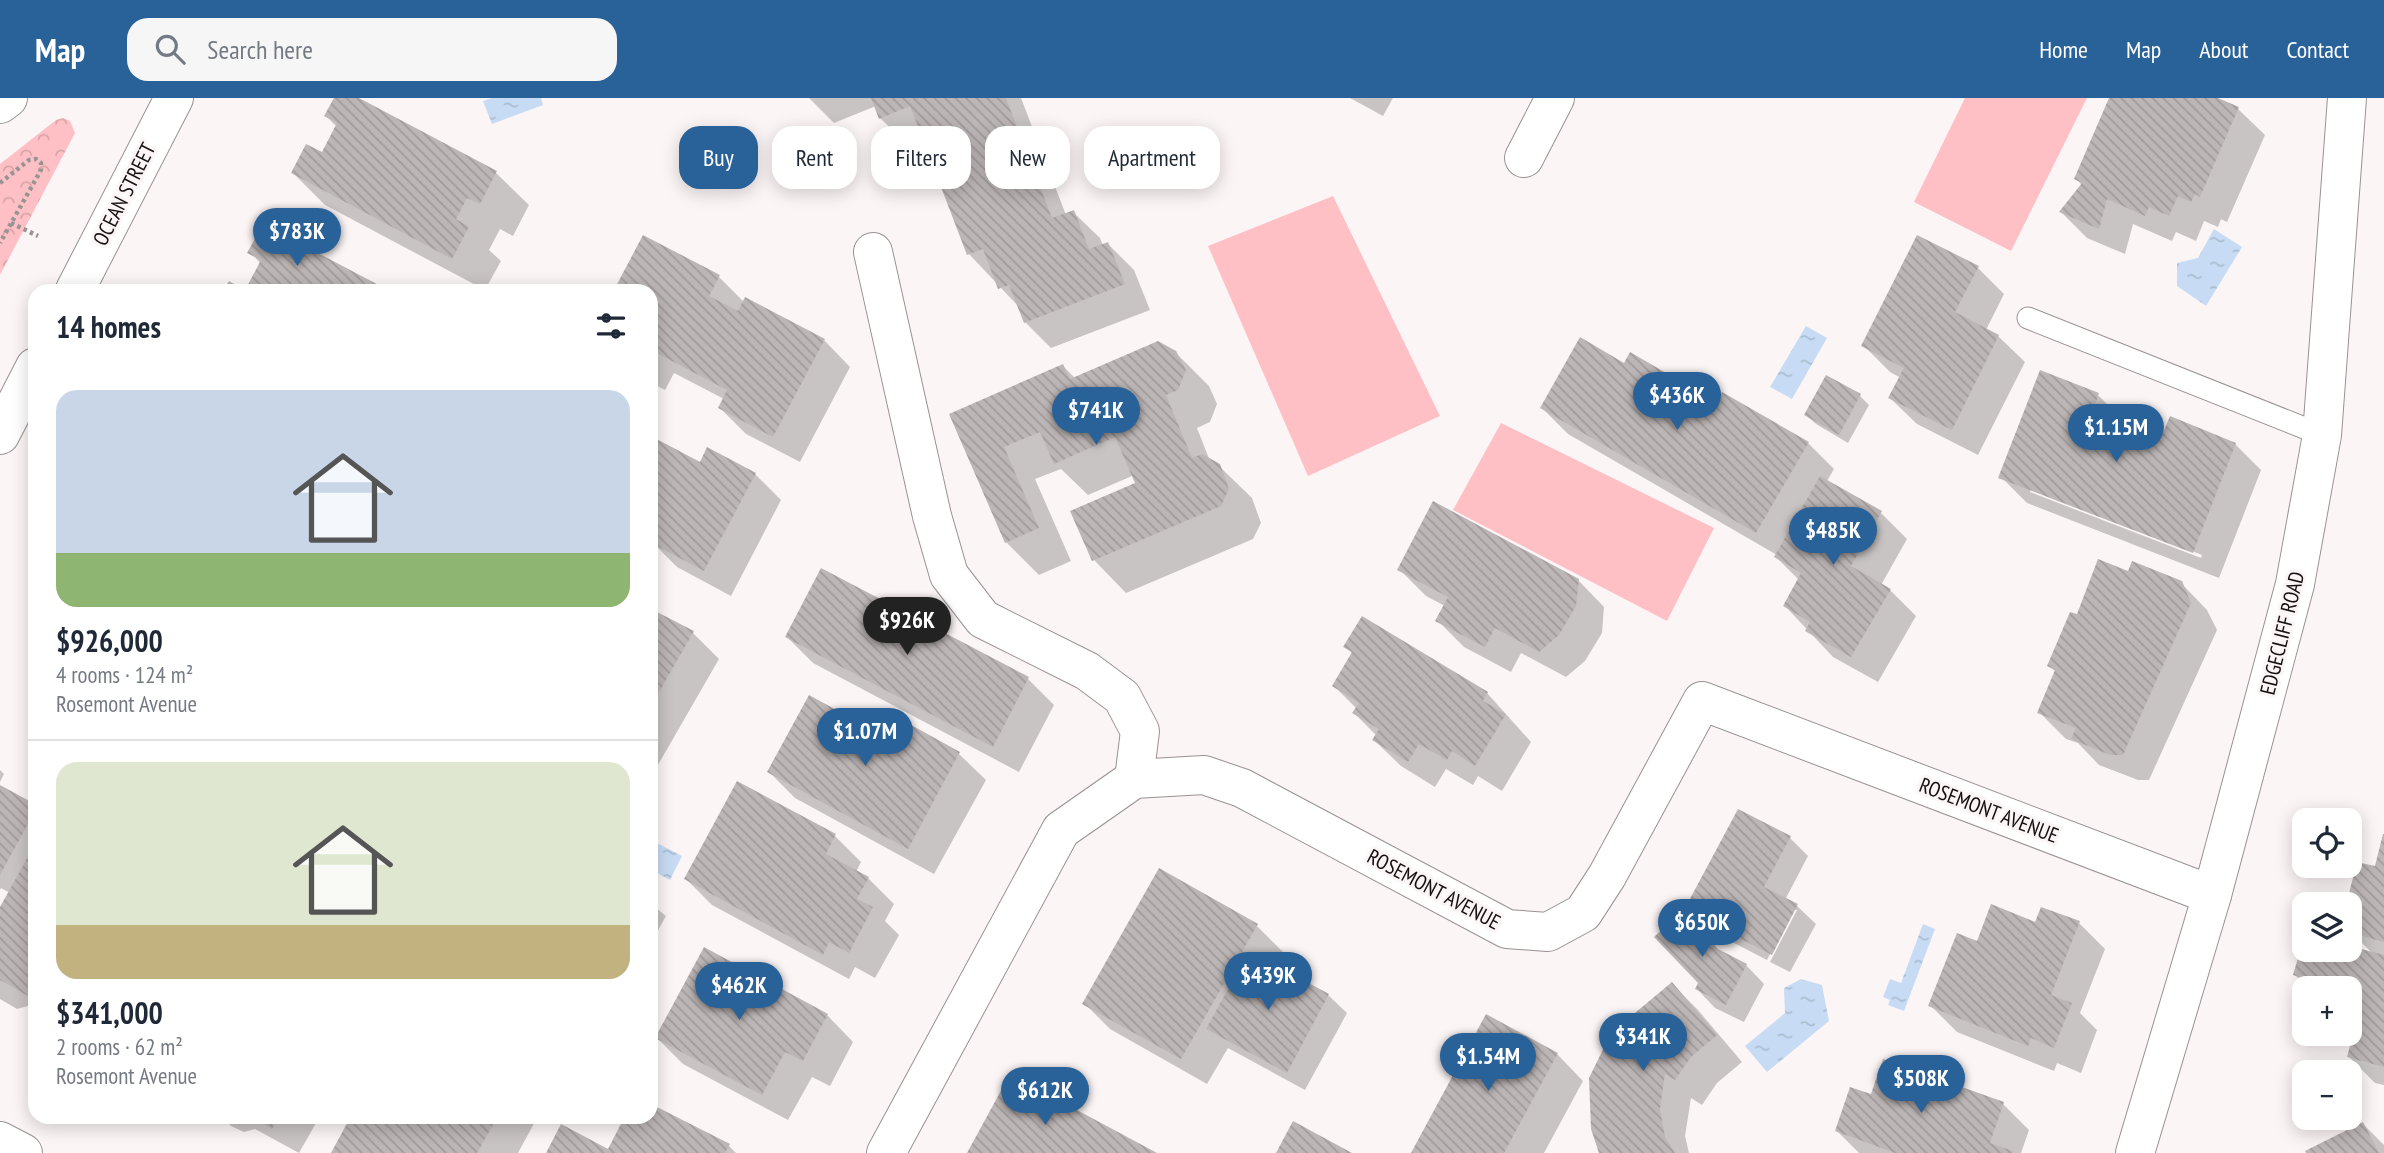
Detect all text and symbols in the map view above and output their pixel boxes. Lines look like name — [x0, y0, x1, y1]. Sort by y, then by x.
search box — [127, 18, 617, 81]
text: Map — [35, 28, 85, 71]
icon: search — [151, 30, 189, 68]
text: Search here — [207, 33, 313, 66]
text: Home — [2039, 34, 2088, 65]
text: Map — [2126, 34, 2161, 65]
text: About — [2199, 34, 2248, 65]
text: Contact — [2286, 34, 2349, 65]
chip: Buy — [679, 126, 758, 189]
chip: Rent — [772, 126, 857, 189]
chip: Filters — [871, 126, 971, 189]
chip: New — [985, 126, 1070, 189]
chip: Apartment — [1084, 126, 1220, 189]
street label: OCEAN STREET — [87, 138, 162, 250]
pin: $783K — [248, 208, 346, 268]
text: $783K — [269, 216, 325, 245]
text: 14 homes — [56, 307, 161, 346]
icon: filters — [592, 307, 630, 345]
pin: $436K — [1628, 372, 1726, 432]
text: $436K — [1649, 380, 1705, 409]
pin: $741K — [1047, 388, 1145, 447]
text: $741K — [1068, 395, 1124, 424]
pin: $1.15M — [2059, 404, 2173, 464]
text: $1.15M — [2084, 412, 2148, 441]
icon: home — [280, 435, 406, 561]
pin: $485K — [1784, 508, 1882, 567]
text: $485K — [1805, 515, 1861, 544]
street label: EDGECLIFF ROAD — [2254, 569, 2310, 697]
pin: $926K — [858, 598, 956, 657]
text: $926K — [879, 605, 935, 634]
text: $926,000 — [56, 621, 163, 660]
text: 4 rooms · 124 m² — [56, 660, 193, 689]
text: Rosemont Avenue — [56, 689, 197, 718]
pin: $1.07M — [808, 708, 922, 768]
text: $1.07M — [833, 716, 897, 745]
street label: ROSEMONT AVENUE — [1916, 771, 2062, 849]
icon: home — [280, 807, 406, 933]
map controls — [2292, 808, 2362, 1130]
button: locate — [2292, 808, 2362, 878]
street label: ROSEMONT AVENUE — [1363, 843, 1505, 935]
button: layers — [2292, 892, 2362, 962]
pin: $650K — [1653, 900, 1751, 959]
text: $650K — [1674, 907, 1730, 936]
pin: $439K — [1219, 953, 1317, 1012]
text: $439K — [1240, 960, 1296, 989]
pin: $462K — [690, 962, 788, 1022]
text: $462K — [711, 970, 767, 999]
button: + — [2292, 976, 2362, 1046]
text: $341,000 — [56, 993, 163, 1032]
pin: $341K — [1594, 1014, 1692, 1073]
text: $341K — [1615, 1021, 1671, 1050]
text: 2 rooms · 62 m² — [56, 1032, 183, 1061]
pin: $1.54M — [1431, 1034, 1545, 1093]
text: $1.54M — [1456, 1041, 1520, 1070]
pin: $508K — [1872, 1056, 1970, 1115]
button: − — [2292, 1060, 2362, 1130]
text: Rosemont Avenue — [56, 1061, 197, 1090]
text: $508K — [1893, 1063, 1949, 1092]
pin: $612K — [996, 1068, 1094, 1127]
text: $612K — [1017, 1075, 1073, 1104]

